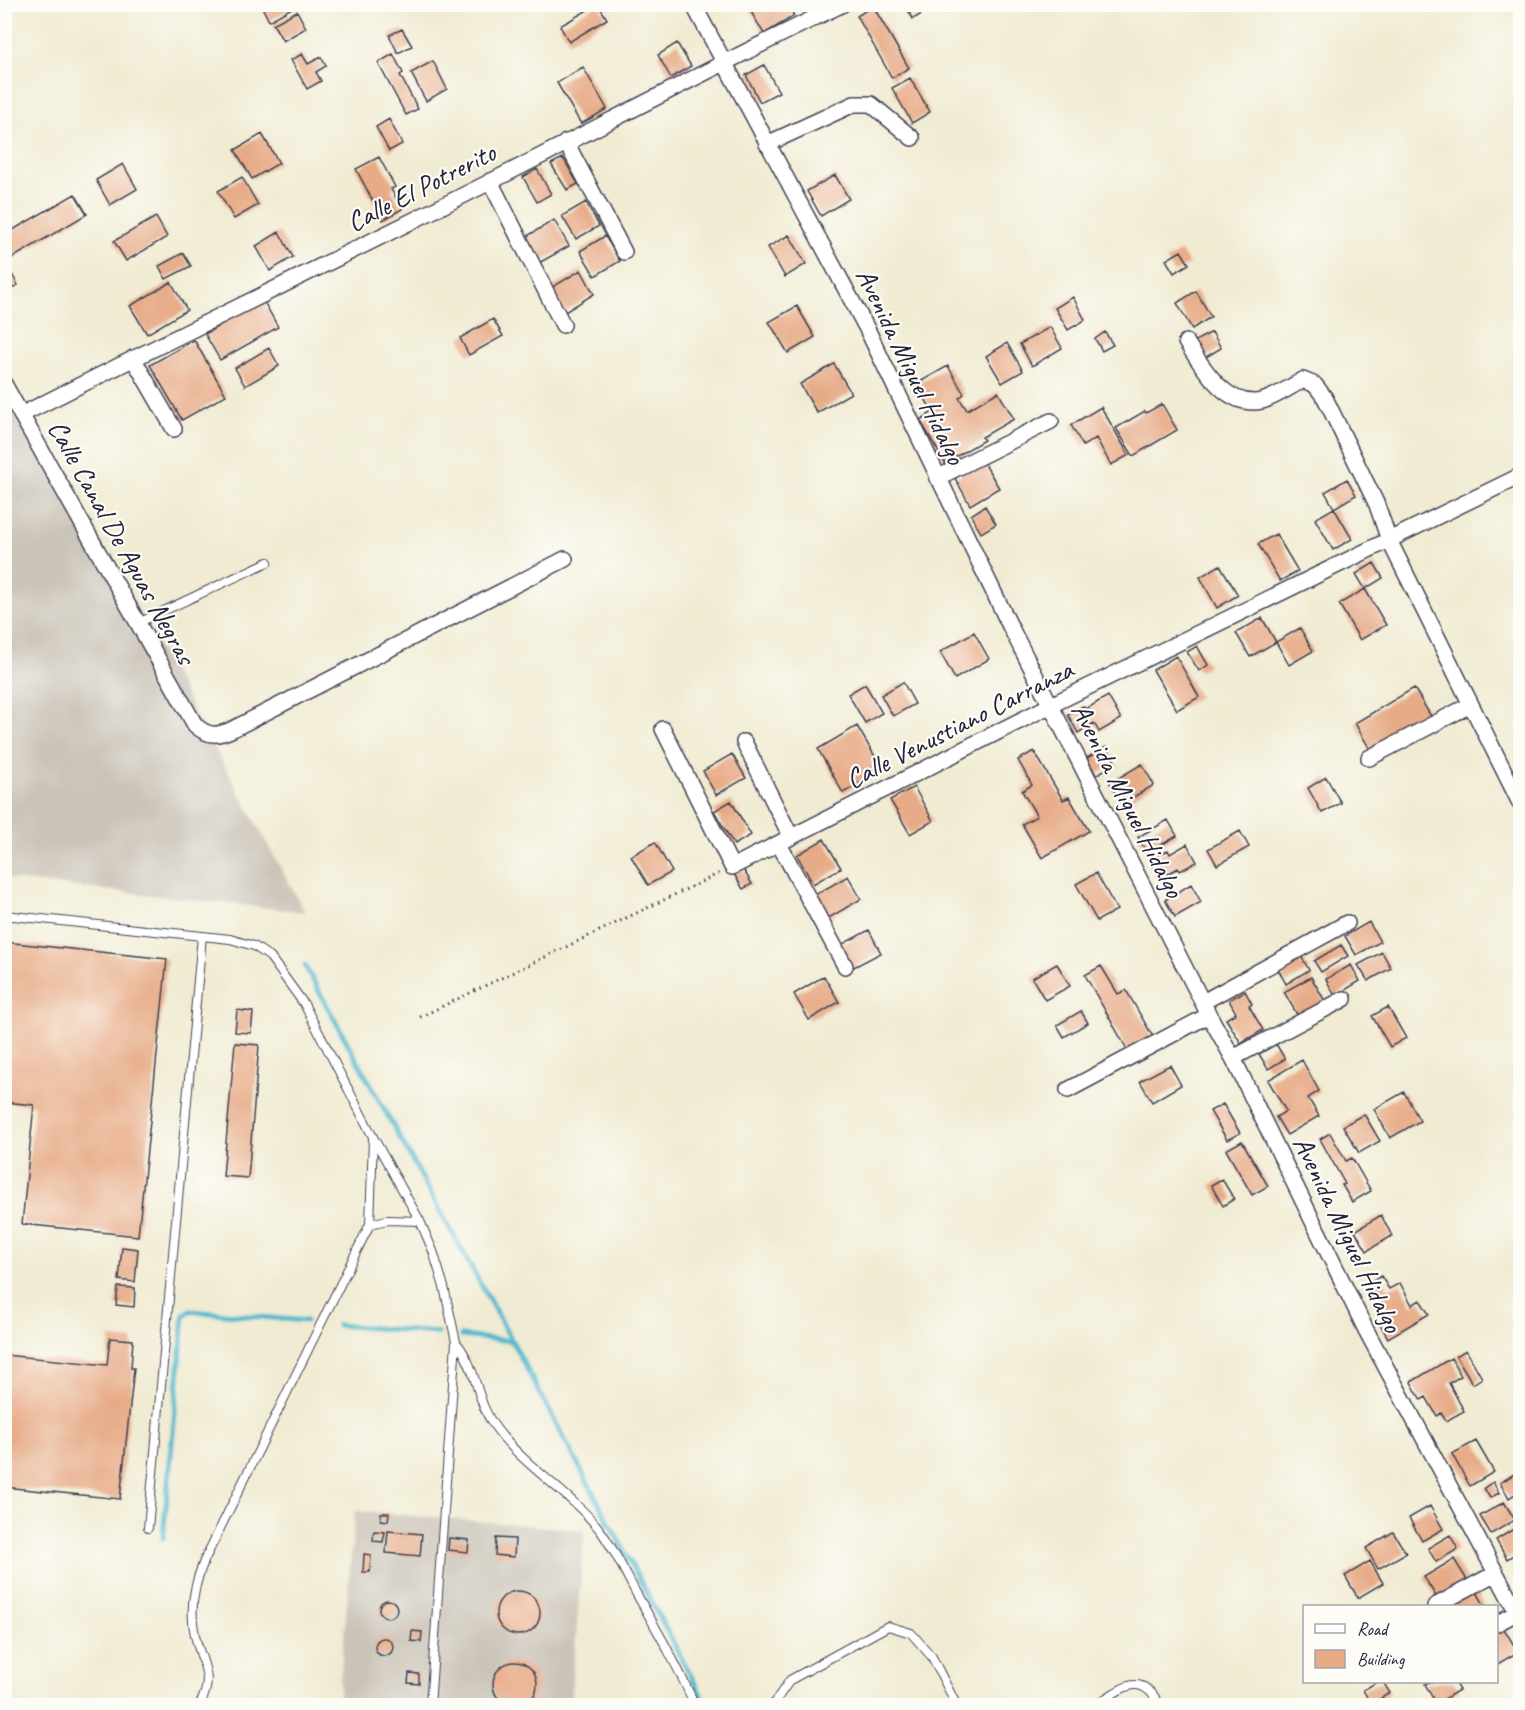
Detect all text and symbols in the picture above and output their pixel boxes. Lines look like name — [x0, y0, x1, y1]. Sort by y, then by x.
street label: Calle El Potrerito — [341, 134, 503, 239]
street label: Avenida Miguel Hidalgo — [848, 262, 975, 472]
street label: Calle Canal De Aguas Negras — [40, 414, 205, 672]
street label: Calle Venustiano Carranza — [840, 651, 1080, 796]
street label: Avenida Miguel Hidalgo — [1064, 697, 1193, 905]
street label: Avenida Miguel Hidalgo — [1285, 1130, 1412, 1340]
legend — [1303, 1605, 1498, 1683]
text: Road — [1357, 1618, 1390, 1640]
text: Building — [1357, 1648, 1406, 1670]

